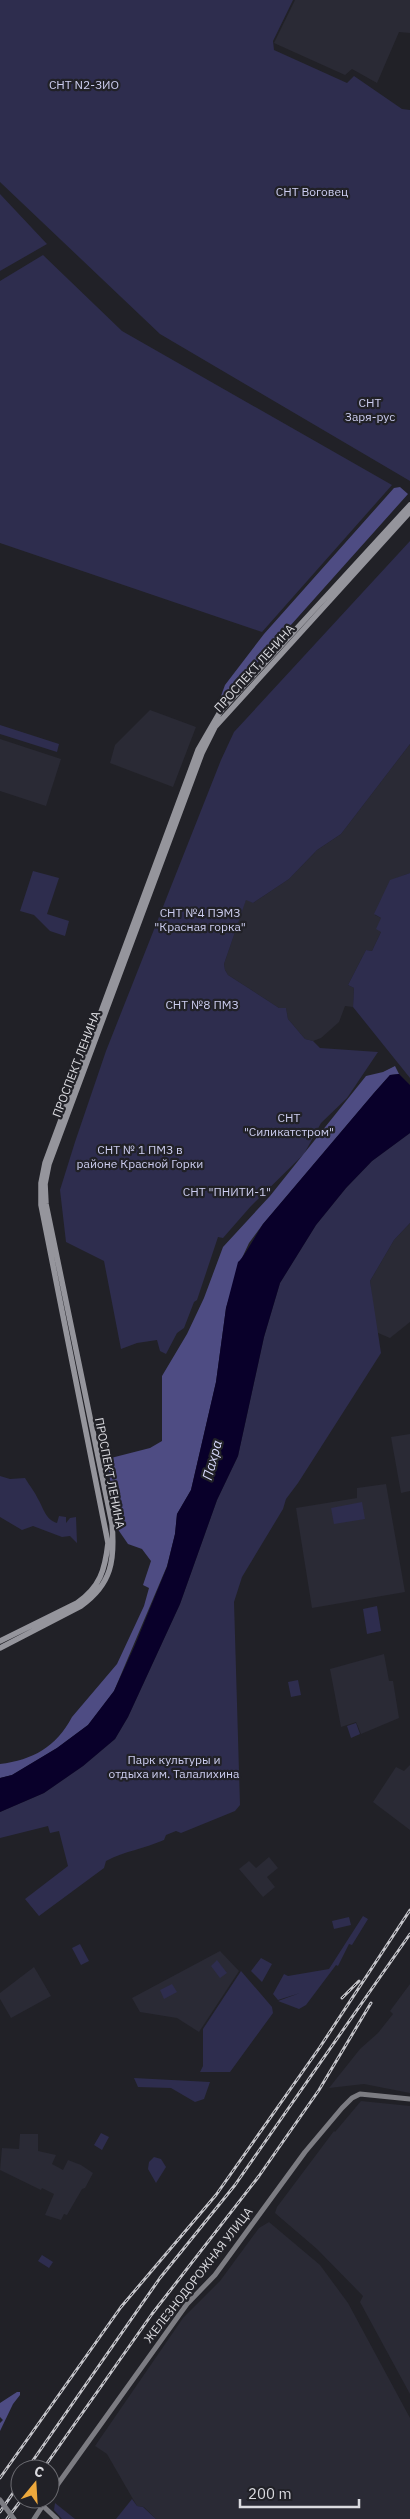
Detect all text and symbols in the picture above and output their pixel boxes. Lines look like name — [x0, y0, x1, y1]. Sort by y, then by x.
park label: СНТ N2-ЗИО — [49, 77, 119, 92]
park label: СНТ Воговец — [276, 184, 348, 199]
park label: СНТ Заря-рус — [345, 395, 395, 424]
street label: ПРОСПЕКТ ЛЕНИНА — [211, 621, 298, 715]
park label: СНТ №4 ПЭМЗ "Красная горка" — [154, 905, 246, 934]
park label: СНТ №8 ПМЗ — [165, 997, 239, 1012]
street label: ПРОСПЕКТ ЛЕНИНА — [49, 1008, 103, 1119]
park label: СНТ "Силикатстром" — [244, 1110, 334, 1139]
park label: СНТ № 1 ПМЗ в районе Красной Горки — [77, 1142, 203, 1171]
park label: СНТ "ПНИТИ-1" — [183, 1184, 271, 1199]
street label: ПРОСПЕКТ ЛЕНИНА — [92, 1416, 128, 1530]
water label: Пахра — [198, 1438, 226, 1482]
park label: Парк культуры и отдыха им. Талалихина — [109, 1752, 240, 1781]
street label: ЖЕЛЕЗНОДОРОЖНАЯ УЛИЦА — [140, 2204, 256, 2346]
north arrow — [10, 2459, 60, 2509]
text: С — [32, 2462, 46, 2482]
scale bar — [240, 2476, 359, 2508]
text: 200 m — [248, 2484, 292, 2503]

